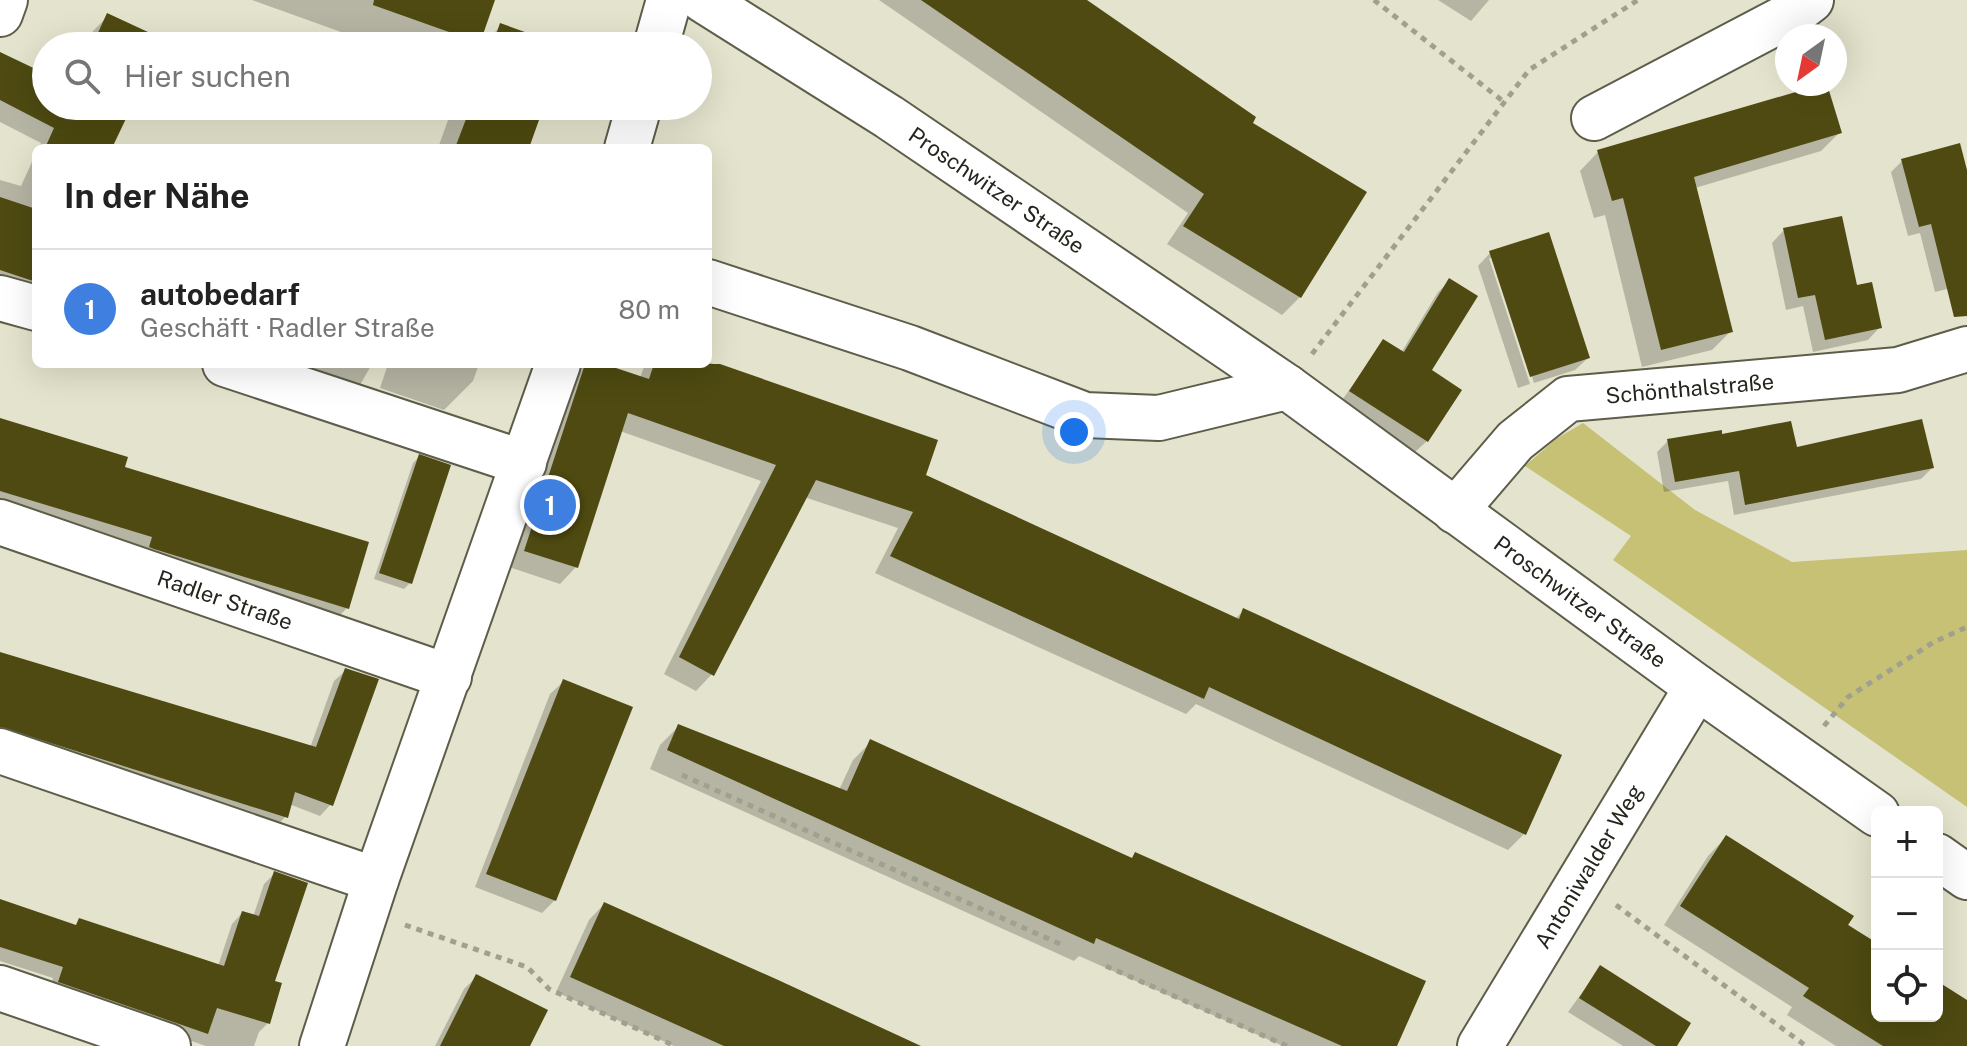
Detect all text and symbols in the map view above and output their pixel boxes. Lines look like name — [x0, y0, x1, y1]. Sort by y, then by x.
north arrow — [1775, 24, 1847, 96]
search box — [32, 32, 712, 120]
icon: search — [60, 54, 104, 98]
text: Hier suchen — [124, 58, 291, 94]
street label: Proschwitzer Straße — [904, 121, 1090, 259]
text: In der Nähe — [64, 176, 250, 216]
text: autobedarf — [140, 276, 300, 312]
text: 1 — [84, 294, 96, 325]
text: 80 m — [619, 294, 680, 325]
text: Geschäft · Radler Straße — [140, 312, 435, 343]
street label: Schönthalstraße — [1604, 368, 1775, 409]
your location — [1054, 412, 1094, 452]
pin: 1 — [524, 475, 576, 535]
street label: Proschwitzer Straße — [1489, 530, 1671, 673]
street label: Radler Straße — [154, 564, 296, 635]
street label: Antoniwalder Weg — [1529, 780, 1648, 953]
map controls — [1871, 806, 1943, 1022]
button: + — [1871, 806, 1943, 878]
button: − — [1871, 878, 1943, 950]
button: locate — [1871, 950, 1943, 1022]

